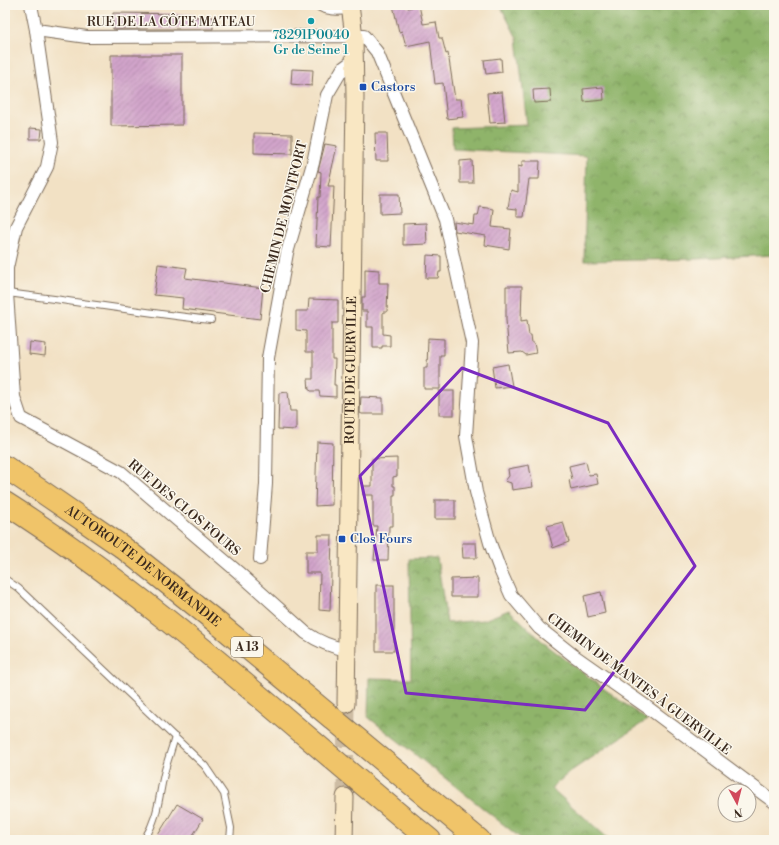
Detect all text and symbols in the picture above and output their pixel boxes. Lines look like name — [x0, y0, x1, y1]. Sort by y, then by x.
street label: RUE DE LA CÔTE MATEAU — [87, 13, 256, 30]
marker: 78291P0040 Gr de Seine 1 — [306, 16, 316, 26]
place label: 78291P0040 Gr de Seine 1 — [272, 27, 350, 58]
place label: Castors — [371, 79, 416, 95]
marker: Castors — [358, 82, 368, 92]
street label: CHEMIN DE MONTFORT — [257, 139, 311, 295]
street label: ROUTE DE GUERVILLE — [342, 296, 360, 444]
street label: RUE DES CLOS FOURS — [125, 456, 243, 560]
street label: AUTOROUTE DE NORMANDIE — [61, 501, 224, 630]
place label: Clos Fours — [350, 531, 412, 547]
marker: Clos Fours — [337, 534, 347, 544]
street label: CHEMIN DE MANTES À GUERVILLE — [544, 609, 735, 758]
road number: A 13 — [231, 637, 263, 657]
north arrow — [717, 783, 757, 823]
text: N — [733, 804, 743, 819]

